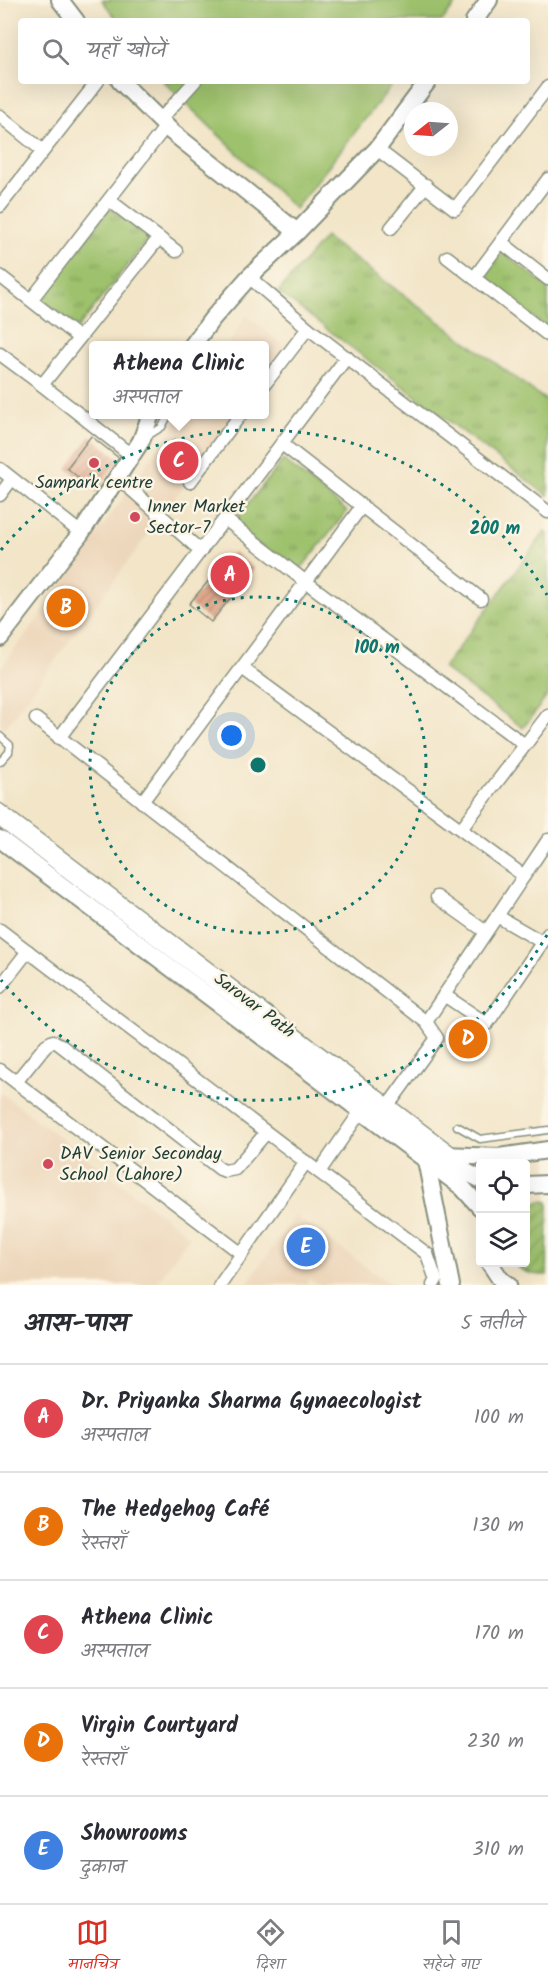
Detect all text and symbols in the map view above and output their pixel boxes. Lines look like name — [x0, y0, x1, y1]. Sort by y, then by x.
search box — [18, 18, 530, 84]
text: यहाँ खोजें — [87, 34, 166, 69]
icon: search — [39, 35, 72, 68]
north arrow — [404, 102, 458, 156]
popup — [89, 341, 269, 419]
text: Athena Clinic — [113, 347, 245, 382]
text: अस्पताल — [113, 382, 180, 414]
pin: C — [160, 438, 198, 484]
marker: Sampark centre — [87, 456, 101, 470]
place label: Sampark centre — [35, 469, 153, 498]
place label: Inner Market Sector-7 — [147, 493, 246, 543]
marker: Inner Market Sector-7 — [128, 510, 142, 524]
text: 200 m — [470, 515, 521, 544]
pin: A — [210, 552, 250, 598]
pin: B — [46, 586, 86, 630]
text: 100 m — [354, 634, 400, 663]
your location — [217, 721, 246, 750]
centre of rings — [248, 755, 268, 775]
street label: Sarovar Path — [207, 965, 301, 1047]
pin: D — [448, 1016, 488, 1062]
place label: DAV Senior Seconday School (Lahore) — [60, 1140, 222, 1190]
marker: DAV Senior Seconday School (Lahore) — [41, 1157, 55, 1171]
map controls — [476, 1159, 530, 1267]
button: locate — [476, 1159, 530, 1213]
button: layers — [476, 1213, 530, 1267]
pin: E — [286, 1224, 326, 1270]
text: आस-पास — [24, 1303, 128, 1345]
text: 5 नतीजे — [461, 1308, 524, 1340]
text: Dr. Priyanka Sharma Gynaecologist — [81, 1385, 422, 1420]
text: A — [37, 1402, 50, 1434]
text: 100 m — [474, 1402, 524, 1434]
text: अस्पताल — [81, 1420, 148, 1452]
text: The Hedgehog Café — [81, 1493, 269, 1528]
text: B — [37, 1510, 50, 1542]
text: 130 m — [472, 1510, 524, 1542]
text: रेस्तराँ — [81, 1528, 125, 1560]
text: Athena Clinic — [81, 1601, 214, 1636]
text: C — [37, 1618, 50, 1650]
text: 170 m — [475, 1618, 524, 1650]
text: अस्पताल — [81, 1636, 148, 1668]
text: Virgin Courtyard — [81, 1709, 238, 1744]
text: D — [37, 1726, 50, 1758]
text: 230 m — [467, 1726, 524, 1758]
text: रेस्तराँ — [81, 1744, 125, 1776]
text: Showrooms — [81, 1817, 188, 1852]
text: E — [38, 1834, 49, 1866]
text: 310 m — [472, 1834, 524, 1866]
text: दुकान — [81, 1852, 125, 1884]
tab: मानचित्र — [68, 1916, 118, 1977]
tab: दिशा — [254, 1916, 287, 1977]
tab: सहेजे गए — [423, 1916, 480, 1977]

